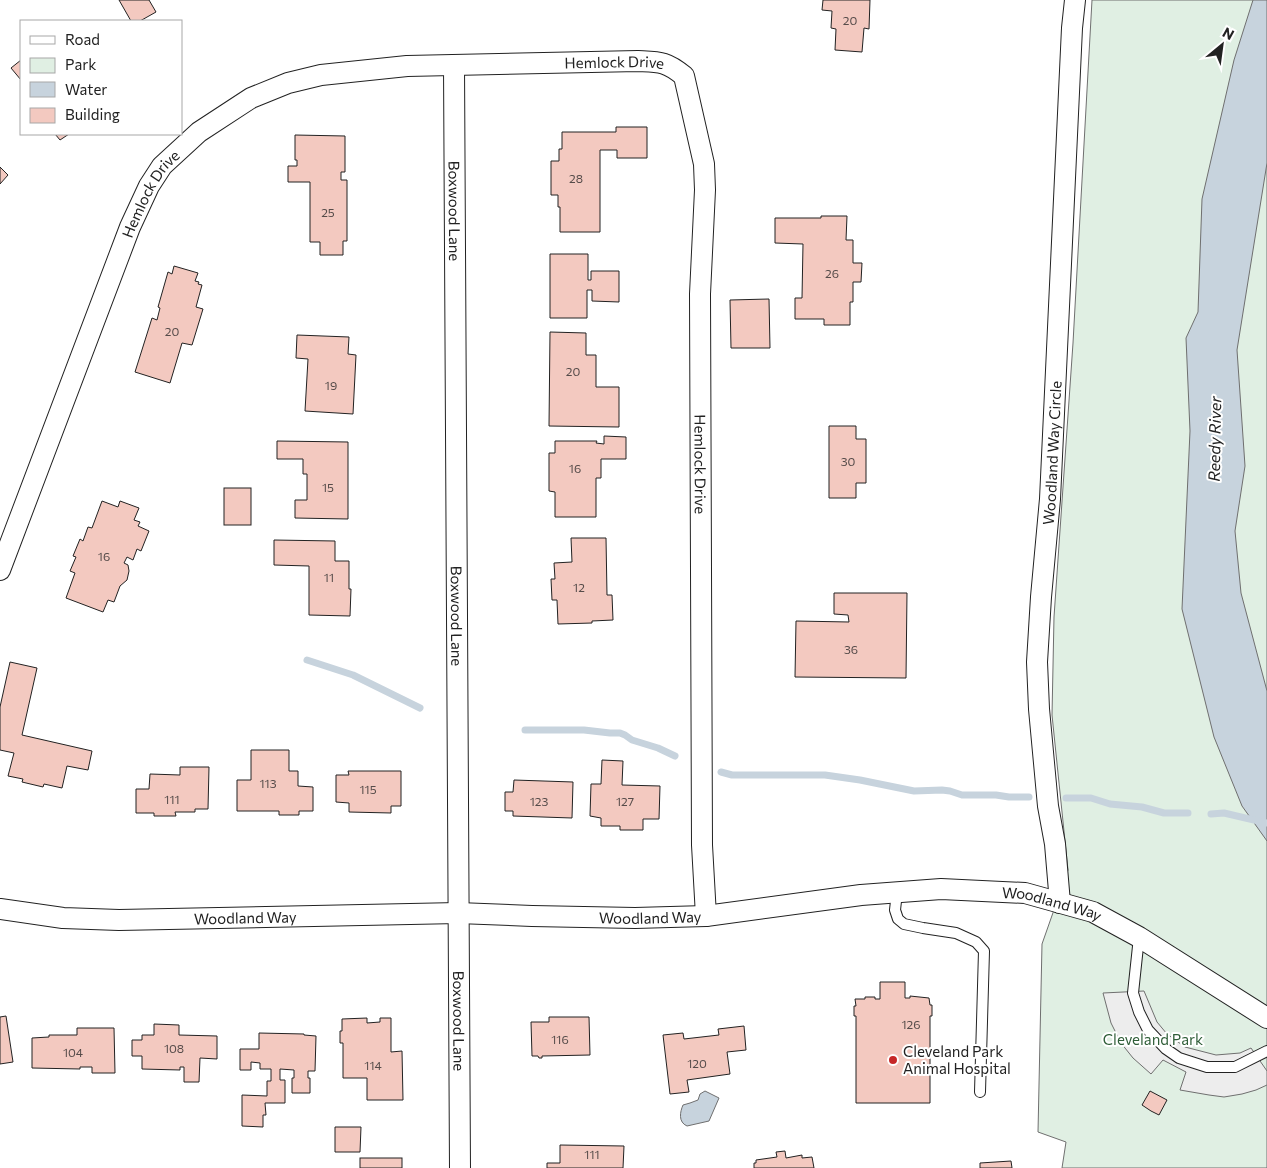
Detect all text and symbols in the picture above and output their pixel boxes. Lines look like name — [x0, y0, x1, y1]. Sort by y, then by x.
house number: 20 — [843, 13, 857, 27]
legend — [20, 20, 182, 135]
north arrow — [1197, 20, 1247, 70]
text: N — [1220, 23, 1237, 43]
text: Road — [65, 30, 100, 48]
street label: Hemlock Drive — [564, 52, 666, 72]
text: Park — [65, 55, 96, 73]
text: Water — [65, 80, 107, 98]
text: Building — [65, 105, 120, 123]
street label: Hemlock Drive — [118, 146, 183, 240]
street label: Boxwood Lane — [446, 161, 464, 261]
house number: 28 — [569, 171, 583, 185]
house number: 25 — [321, 205, 335, 219]
house number: 26 — [825, 266, 839, 280]
house number: 20 — [165, 324, 179, 338]
house number: 20 — [566, 364, 580, 378]
house number: 19 — [325, 378, 337, 392]
street label: Woodland Way Circle — [1039, 380, 1065, 526]
water label: Reedy River — [1204, 396, 1224, 482]
street label: Hemlock Drive — [691, 414, 710, 514]
house number: 30 — [841, 454, 856, 468]
house number: 16 — [569, 461, 581, 475]
house number: 15 — [322, 480, 334, 494]
house number: 16 — [98, 549, 110, 563]
street label: Boxwood Lane — [448, 566, 466, 666]
house number: 11 — [324, 570, 334, 584]
house number: 12 — [573, 580, 585, 594]
house number: 36 — [844, 642, 858, 656]
house number: 113 — [259, 776, 277, 790]
house number: 115 — [359, 782, 377, 796]
house number: 111 — [164, 792, 180, 806]
house number: 123 — [530, 794, 548, 808]
house number: 127 — [616, 794, 634, 808]
street label: Woodland Way — [1002, 883, 1106, 924]
street label: Woodland Way — [194, 907, 297, 927]
street label: Woodland Way — [599, 907, 702, 927]
street label: Boxwood Lane — [450, 971, 468, 1071]
house number: 126 — [901, 1017, 921, 1031]
park label: Cleveland Park — [1103, 1030, 1203, 1048]
house number: 116 — [551, 1032, 569, 1046]
house number: 108 — [164, 1041, 184, 1055]
place label: Cleveland Park Animal Hospital — [903, 1042, 1011, 1077]
house number: 104 — [63, 1045, 83, 1059]
marker: Cleveland Park Animal Hospital — [887, 1054, 899, 1066]
house number: 120 — [687, 1056, 707, 1070]
house number: 114 — [364, 1058, 382, 1072]
house number: 111 — [584, 1147, 600, 1161]

